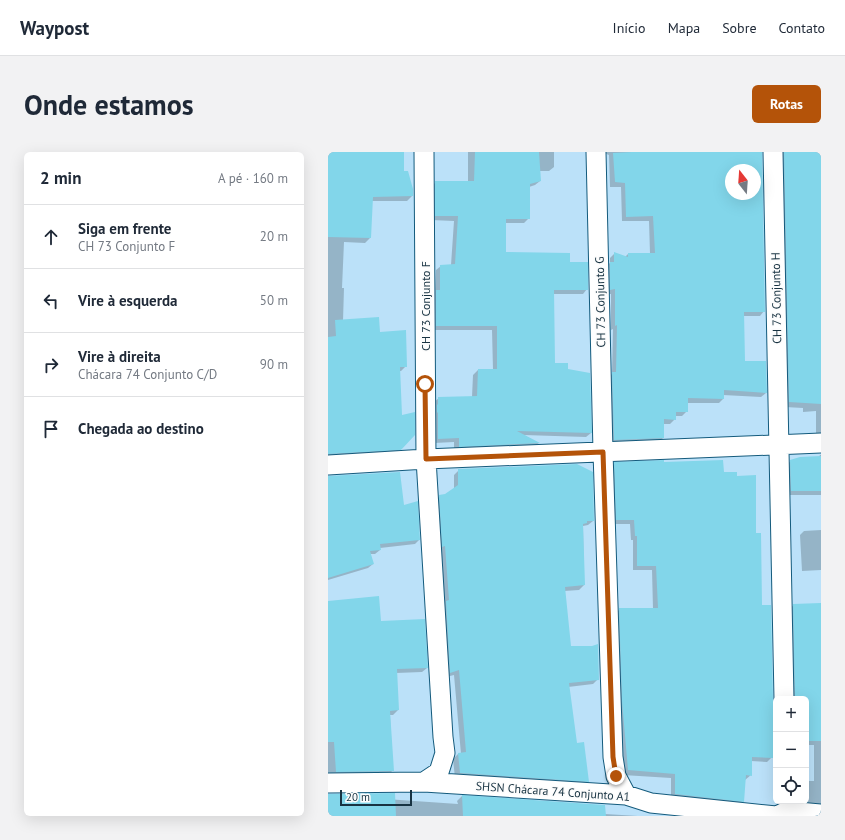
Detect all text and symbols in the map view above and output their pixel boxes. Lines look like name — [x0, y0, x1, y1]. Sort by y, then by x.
text: Waypost — [20, 16, 89, 40]
text: Início — [613, 19, 646, 37]
text: Mapa — [668, 19, 700, 37]
text: Sobre — [722, 19, 757, 37]
text: Contato — [779, 19, 825, 37]
button: Rotas — [752, 85, 821, 123]
text: Onde estamos — [24, 86, 194, 123]
north arrow — [725, 164, 761, 200]
text: 2 min — [40, 167, 81, 189]
text: A pé · 160 m — [218, 170, 288, 187]
text: Siga em frente — [78, 219, 171, 238]
icon: ahead — [40, 226, 62, 248]
text: 20 m — [260, 228, 288, 245]
text: CH 73 Conjunto F — [78, 238, 175, 255]
street label: CH 73 Conjunto H — [768, 252, 784, 344]
street label: CH 73 Conjunto G — [592, 256, 608, 348]
street label: CH 73 Conjunto F — [418, 261, 433, 351]
icon: left — [40, 290, 62, 312]
text: Vire à esquerda — [78, 291, 177, 310]
text: 50 m — [260, 292, 288, 309]
text: Vire à direita — [78, 347, 161, 366]
icon: right — [40, 354, 62, 376]
text: 90 m — [260, 356, 288, 373]
text: Chácara 74 Conjunto C/D — [78, 366, 217, 383]
route start — [416, 375, 434, 393]
icon: arrive — [40, 418, 62, 440]
text: Chegada ao destino — [78, 419, 204, 438]
map controls — [773, 696, 809, 804]
button: + — [773, 696, 809, 732]
button: − — [773, 732, 809, 768]
route end — [607, 767, 625, 785]
button: locate — [773, 768, 809, 804]
street label: SHSN Chácara 74 Conjunto A1 — [475, 778, 631, 804]
scale bar — [340, 788, 412, 807]
text: 20 m — [346, 790, 370, 804]

